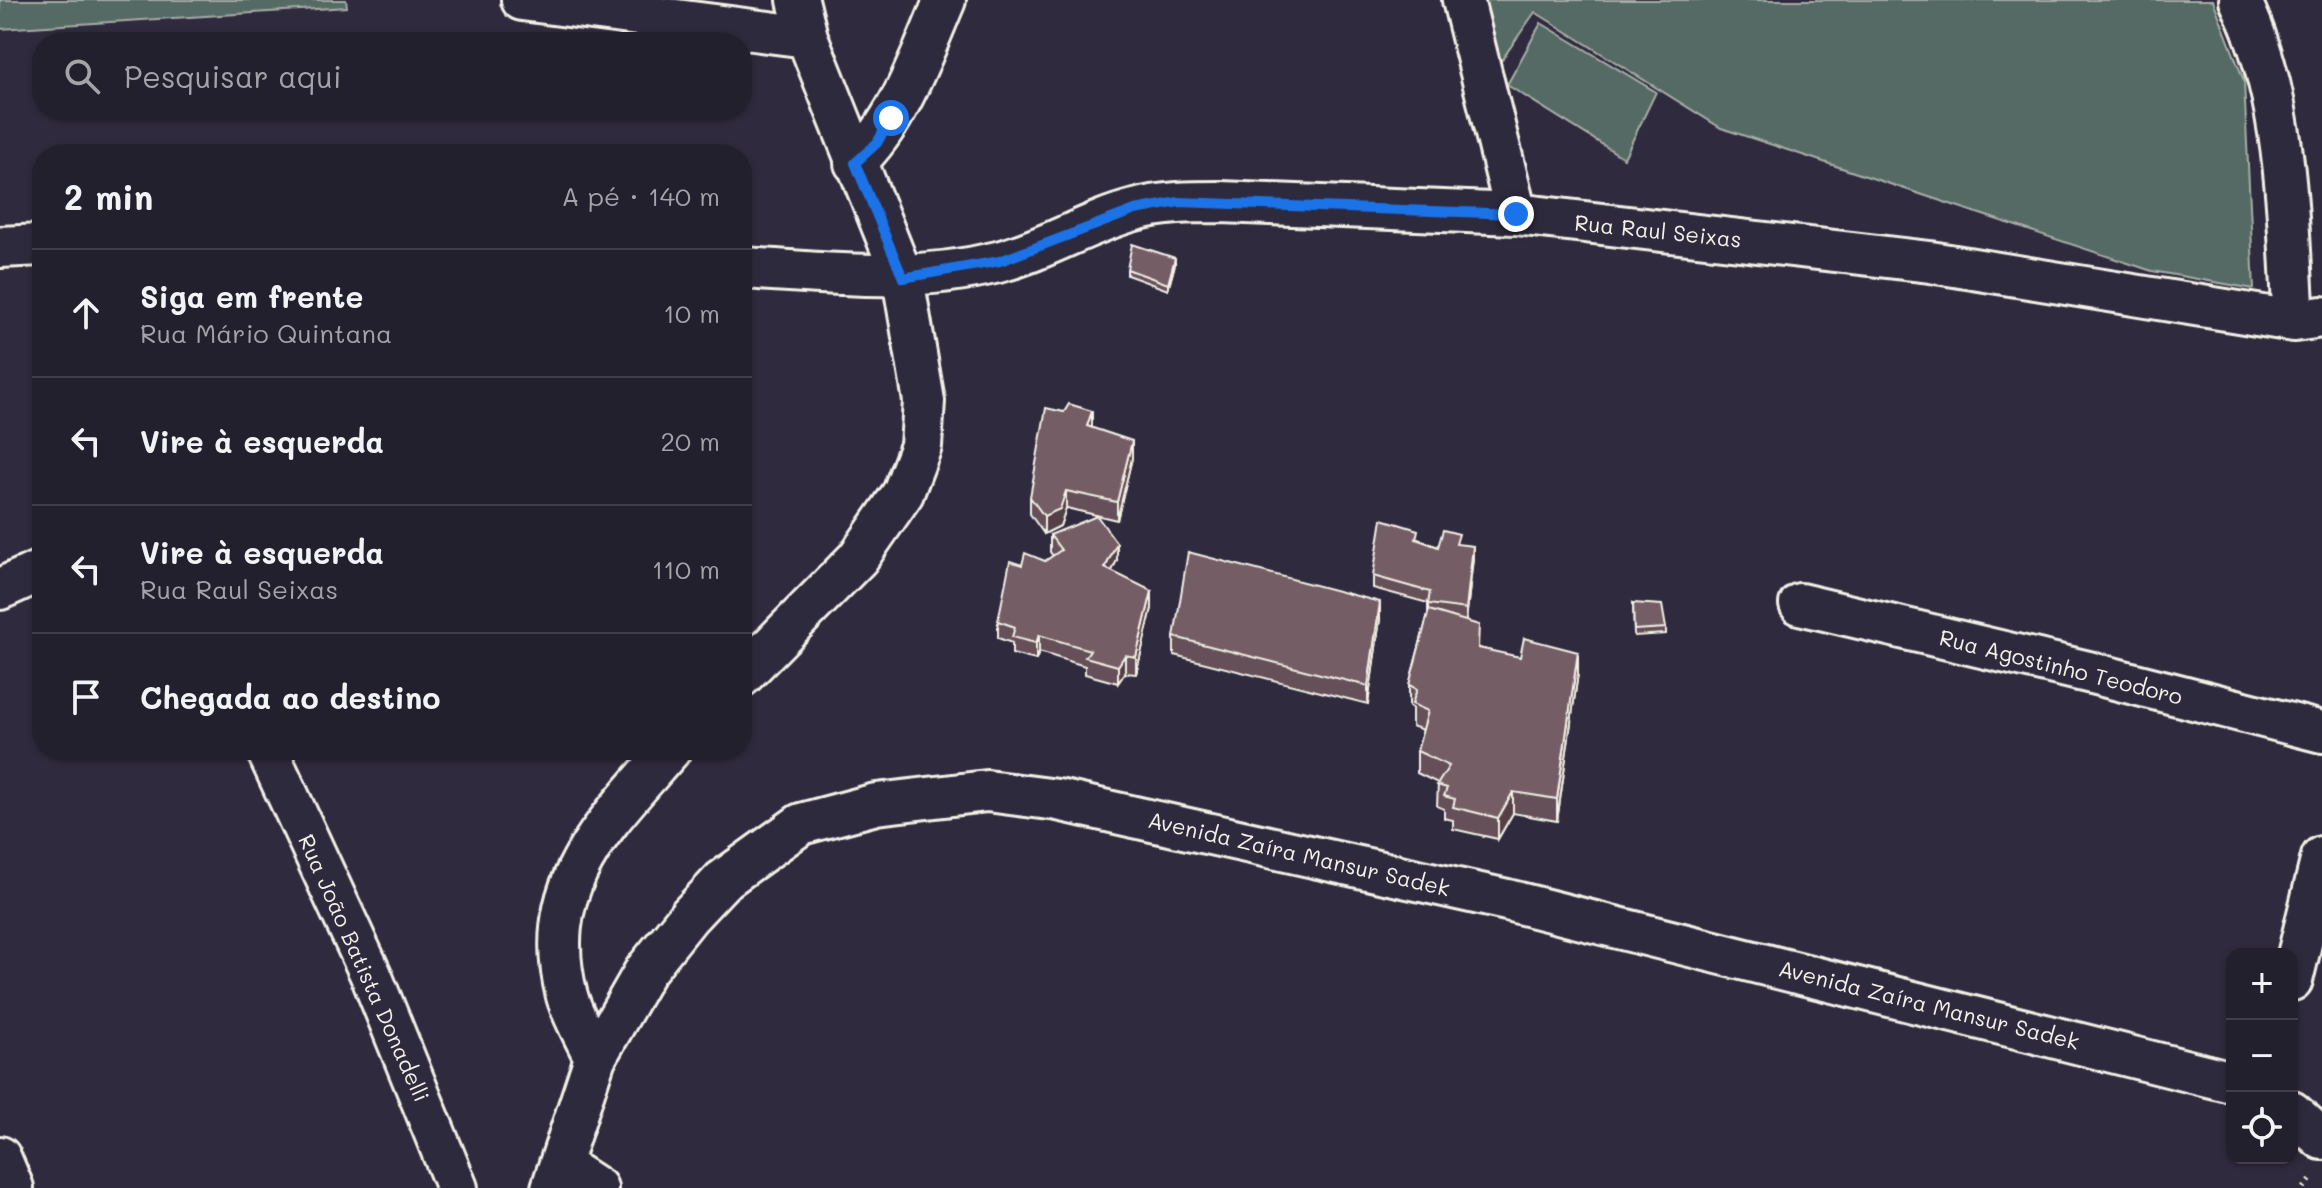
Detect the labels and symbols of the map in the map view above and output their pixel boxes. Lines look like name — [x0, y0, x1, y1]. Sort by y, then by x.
route start — [873, 100, 909, 136]
route end — [1498, 196, 1534, 232]
street label: Rua Raul Seixas — [1573, 207, 1743, 254]
street label: Rua Agostinho Teodoro — [1936, 622, 2186, 711]
street label: Avenida Zaíra Mansur Sadek — [1145, 805, 1453, 902]
street label: Rua João Batista Donadelli — [292, 829, 437, 1106]
street label: Avenida Zaíra Mansur Sadek — [1776, 953, 2082, 1056]

